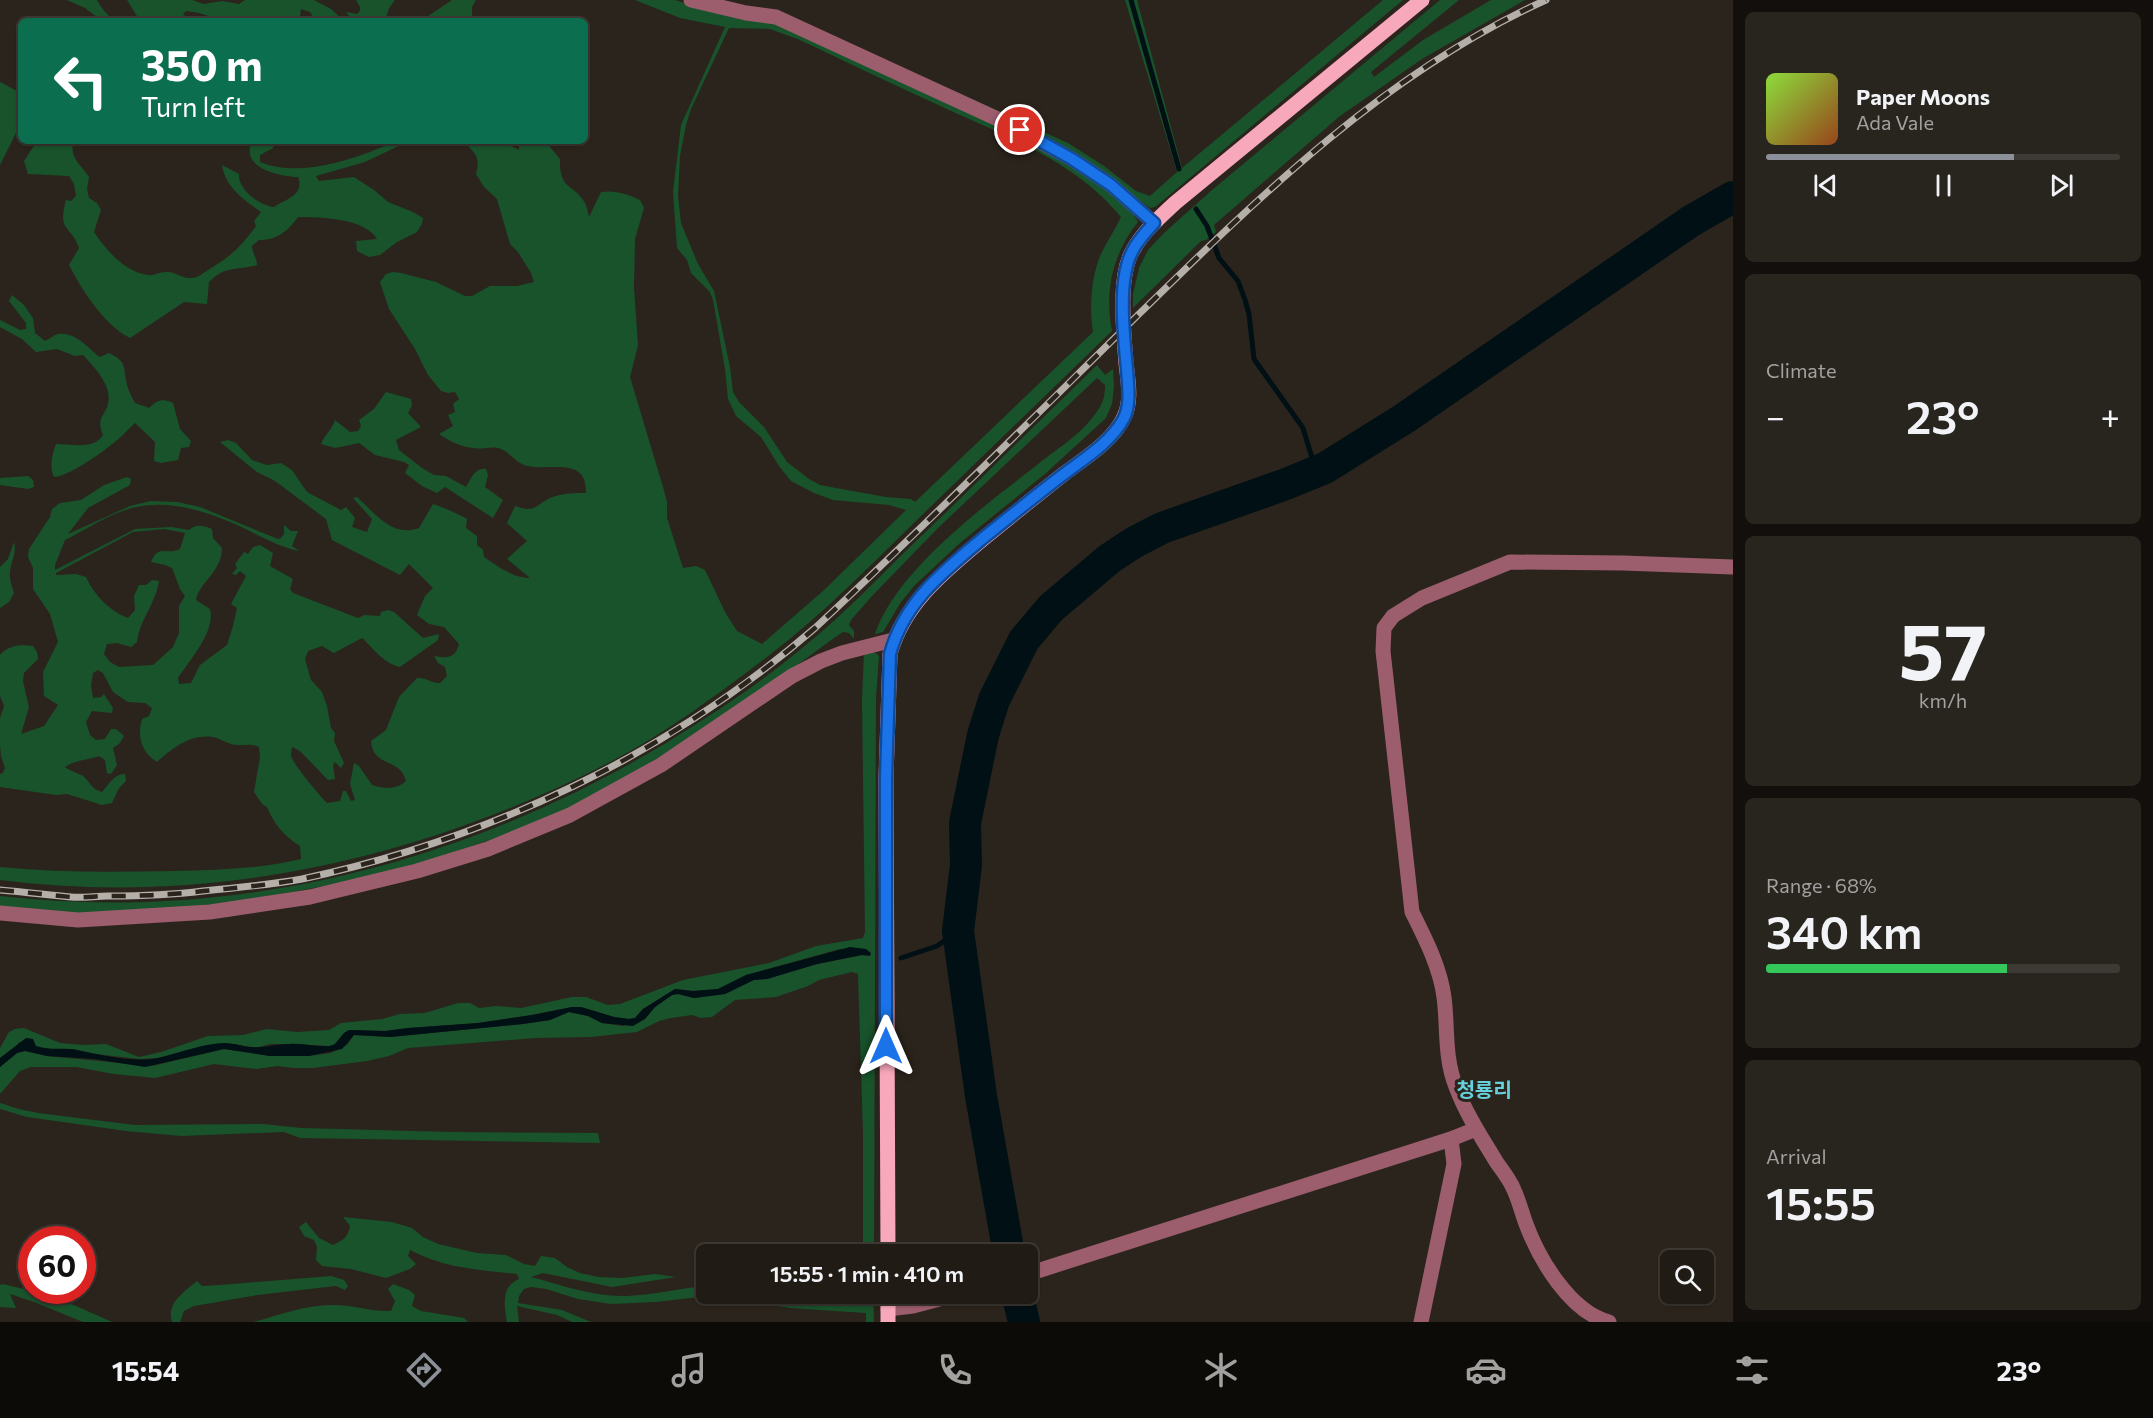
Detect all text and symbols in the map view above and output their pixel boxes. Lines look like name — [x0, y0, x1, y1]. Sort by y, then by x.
text: 350 m — [141, 38, 263, 90]
icon: left — [42, 42, 120, 120]
text: Paper Moons — [1856, 83, 1990, 110]
text: Turn left — [141, 90, 245, 123]
pin — [994, 104, 1045, 155]
text: Ada Vale — [1856, 110, 1934, 134]
icon: arrive — [1003, 113, 1036, 146]
icon: previous — [1809, 169, 1842, 202]
icon: pause — [1927, 169, 1960, 202]
icon: next — [2045, 169, 2078, 202]
text: Climate — [1766, 358, 1836, 382]
text: 23° — [1906, 388, 1979, 443]
text: − — [1766, 395, 1785, 436]
text: + — [2101, 395, 2120, 436]
text: 57 — [1899, 601, 1987, 696]
text: km/h — [1919, 688, 1967, 712]
text: Range · 68% — [1766, 873, 1877, 897]
text: 340 km — [1766, 903, 1922, 958]
position arrow — [854, 1014, 918, 1078]
district label: 청룡리 — [1456, 1077, 1512, 1101]
text: Arrival — [1766, 1144, 1827, 1168]
text: 15:55 — [1766, 1174, 1876, 1229]
speed limit sign: 60 — [18, 1226, 96, 1304]
map controls — [1660, 1250, 1714, 1304]
button: search — [1660, 1250, 1714, 1304]
text: 15:55 · 1 min · 410 m — [770, 1260, 964, 1287]
icon: directions — [403, 1349, 445, 1391]
icon: music — [668, 1349, 710, 1391]
icon: phone — [934, 1349, 976, 1391]
icon: climate — [1200, 1349, 1242, 1391]
icon: car — [1465, 1349, 1507, 1391]
icon: filters — [1731, 1349, 1773, 1391]
text: 15:54 — [112, 1354, 179, 1387]
text: 23° — [1997, 1354, 2041, 1387]

